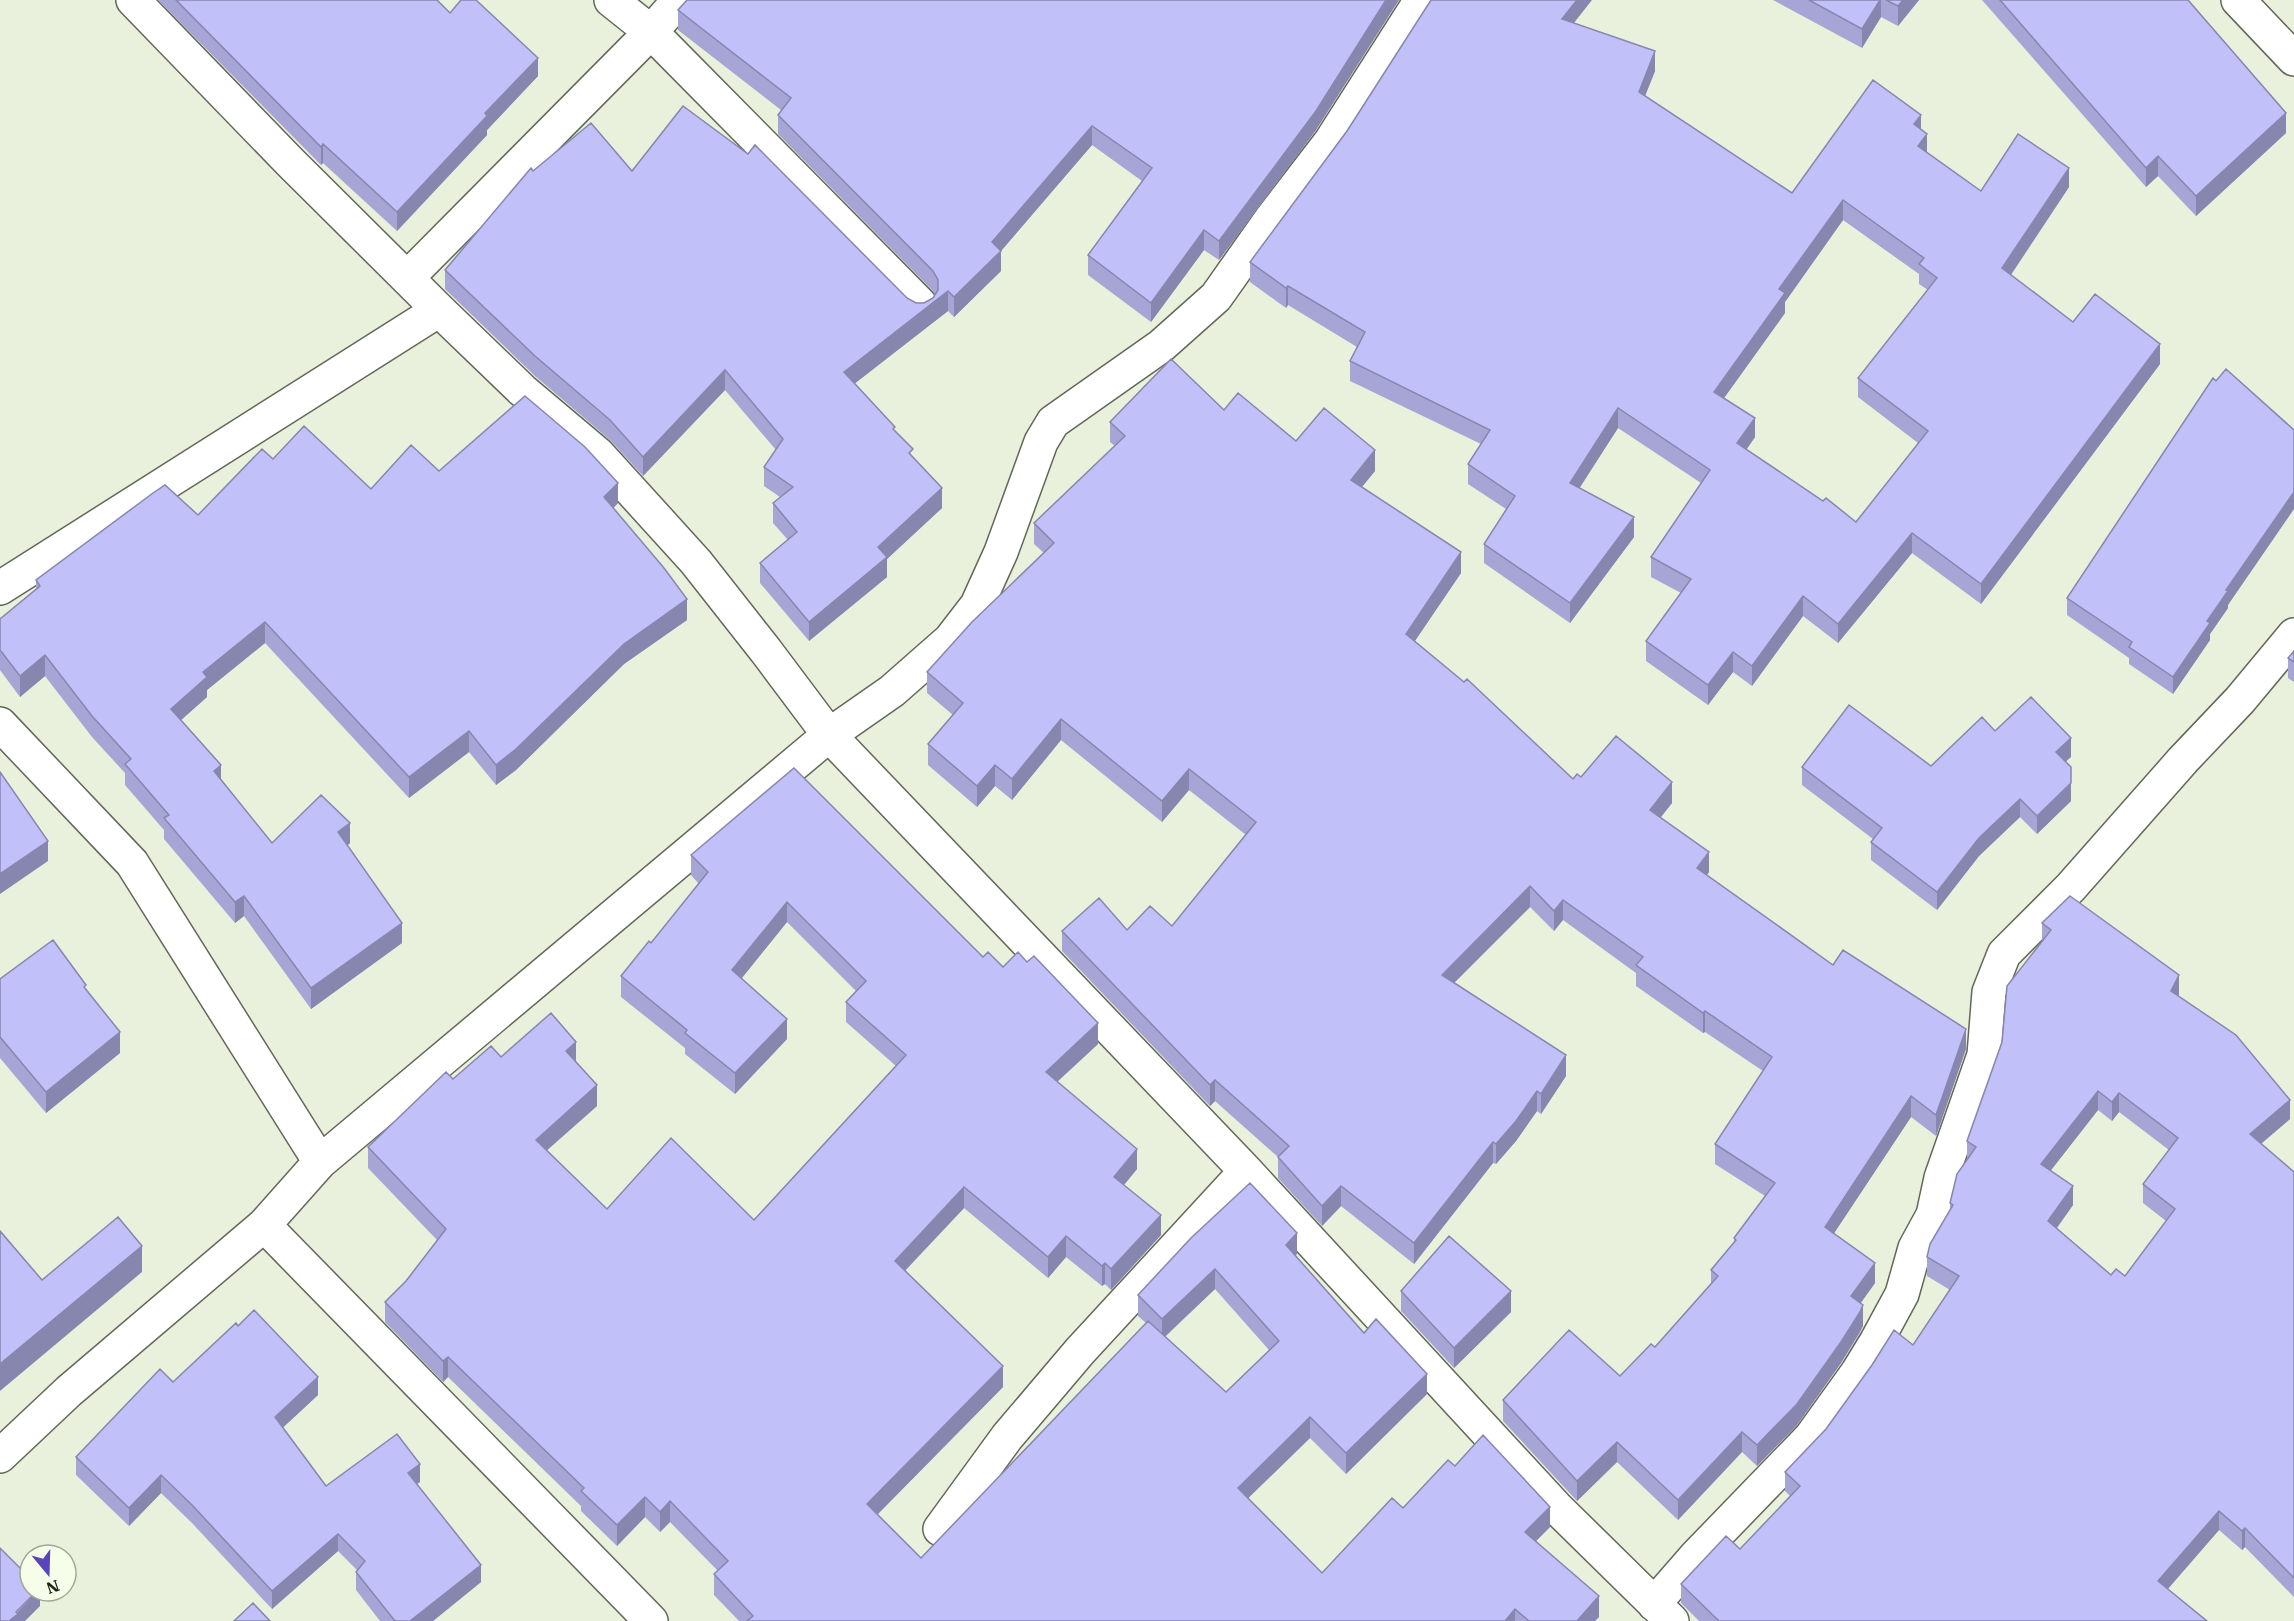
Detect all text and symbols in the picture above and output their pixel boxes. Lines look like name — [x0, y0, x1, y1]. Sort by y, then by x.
north arrow — [18, 1543, 78, 1603]
text: N — [44, 1576, 62, 1599]

